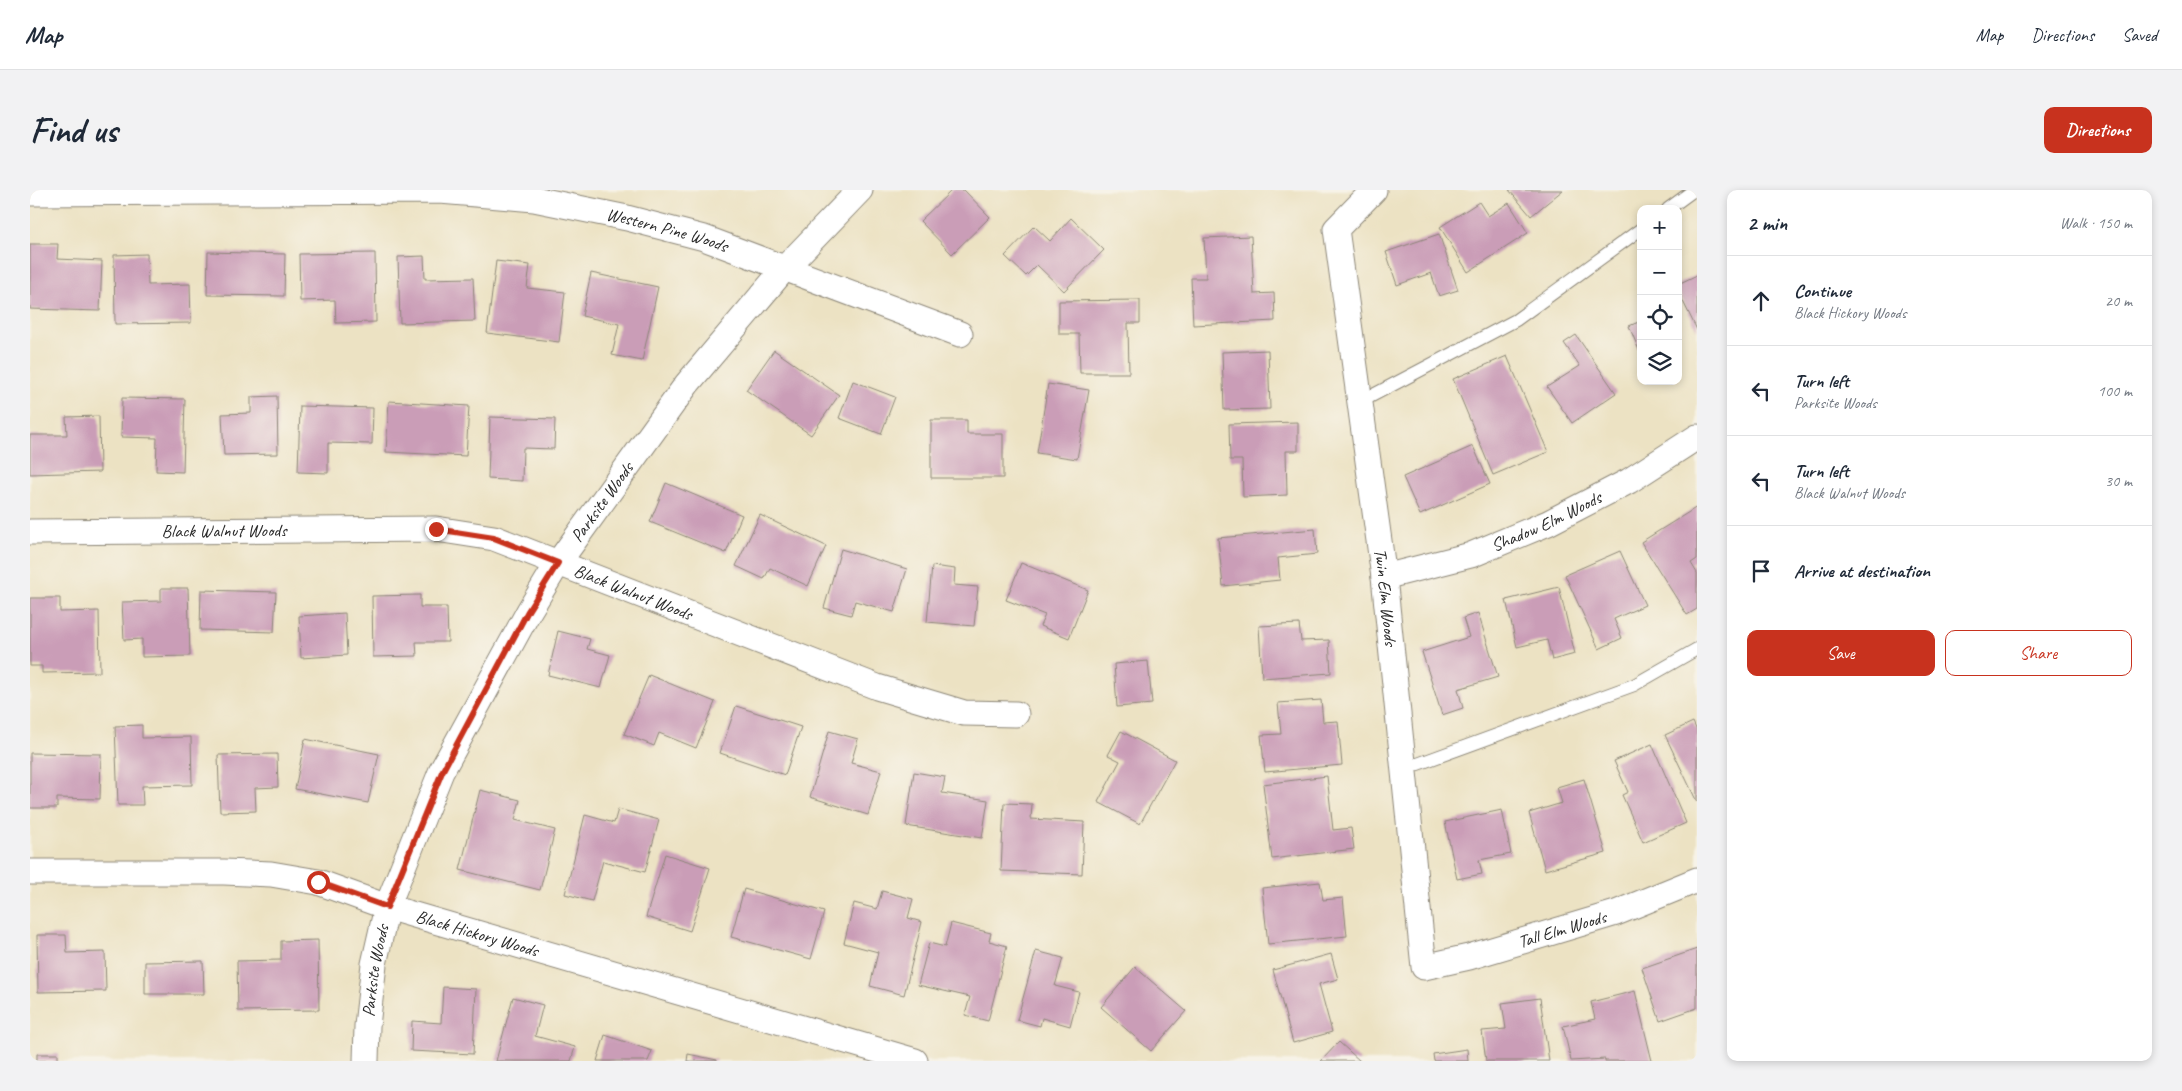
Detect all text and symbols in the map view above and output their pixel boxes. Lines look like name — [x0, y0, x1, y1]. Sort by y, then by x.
text: Map — [25, 20, 62, 50]
text: Map — [1976, 24, 2003, 46]
text: Directions — [2031, 24, 2094, 46]
text: Saved — [2122, 24, 2157, 46]
button: Directions — [2044, 107, 2152, 153]
text: Find us — [30, 108, 117, 153]
street label: Western Pine Woods — [605, 203, 733, 258]
map controls — [1637, 205, 1682, 385]
button: + — [1637, 205, 1682, 250]
text: 2 min — [1747, 210, 1787, 236]
text: Walk · 150 m — [2060, 213, 2132, 233]
button: − — [1637, 250, 1682, 295]
text: Continue — [1794, 279, 1851, 303]
icon: ahead — [1747, 287, 1775, 315]
text: 20 m — [2105, 291, 2132, 311]
button: locate — [1637, 295, 1682, 340]
text: Black Hickory Woods — [1794, 303, 1906, 323]
button: layers — [1637, 340, 1682, 385]
text: Turn left — [1794, 369, 1849, 393]
icon: left — [1747, 377, 1775, 405]
text: 100 m — [2098, 381, 2132, 401]
text: Parksite Woods — [1794, 393, 1877, 413]
street label: Parksite Woods — [566, 456, 639, 546]
text: Turn left — [1794, 459, 1849, 483]
icon: left — [1747, 467, 1775, 495]
text: 30 m — [2105, 471, 2132, 491]
text: Black Walnut Woods — [1794, 483, 1905, 503]
street label: Shadow Elm Woods — [1488, 485, 1607, 556]
route end — [425, 518, 448, 541]
street label: Black Walnut Woods — [161, 519, 288, 542]
street label: Twin Elm Woods — [1369, 547, 1402, 649]
icon: arrive — [1747, 557, 1775, 585]
street label: Black Walnut Woods — [571, 559, 697, 626]
text: Arrive at destination — [1794, 559, 1930, 583]
button: Save — [1747, 630, 1935, 676]
button: Share — [1945, 630, 2132, 676]
route start — [307, 871, 330, 894]
street label: Black Hickory Woods — [413, 905, 543, 962]
street label: Tall Elm Woods — [1515, 905, 1611, 953]
street label: Parksite Woods — [357, 921, 394, 1018]

